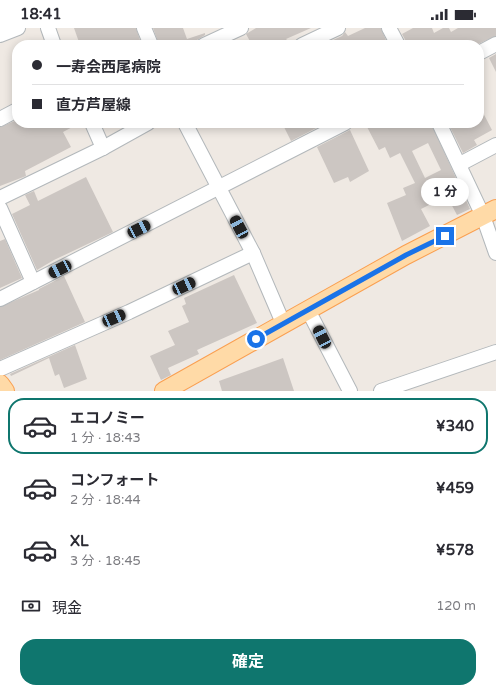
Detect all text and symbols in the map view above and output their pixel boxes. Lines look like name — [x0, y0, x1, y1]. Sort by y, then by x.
text: 18:41 — [20, 5, 62, 23]
text: 一寿会西尾病院 — [56, 58, 161, 76]
text: 直方芦屋線 — [56, 96, 131, 114]
callout: 1 分 — [421, 178, 469, 206]
text: 1 分 — [433, 184, 457, 200]
car — [228, 214, 250, 240]
car — [126, 218, 152, 240]
route end — [436, 227, 454, 245]
car — [47, 258, 73, 280]
car — [171, 275, 197, 297]
car — [101, 308, 127, 328]
car — [311, 324, 333, 350]
route start — [247, 330, 265, 348]
icon: car — [22, 408, 58, 444]
text: エコノミー — [70, 409, 145, 427]
text: ¥340 — [436, 417, 474, 435]
text: 1 分 · 18:43 — [70, 430, 141, 446]
icon: car — [22, 470, 58, 506]
text: コンフォート — [70, 471, 160, 489]
text: ¥459 — [436, 479, 474, 497]
text: 2 分 · 18:44 — [70, 492, 141, 508]
icon: car — [22, 532, 58, 568]
text: XL — [70, 532, 89, 550]
text: ¥578 — [436, 541, 474, 559]
text: 3 分 · 18:45 — [70, 553, 141, 569]
icon: cash — [20, 595, 42, 617]
text: 120 m — [436, 598, 476, 614]
text: 現金 — [52, 599, 82, 617]
button: 確定 — [20, 639, 476, 685]

